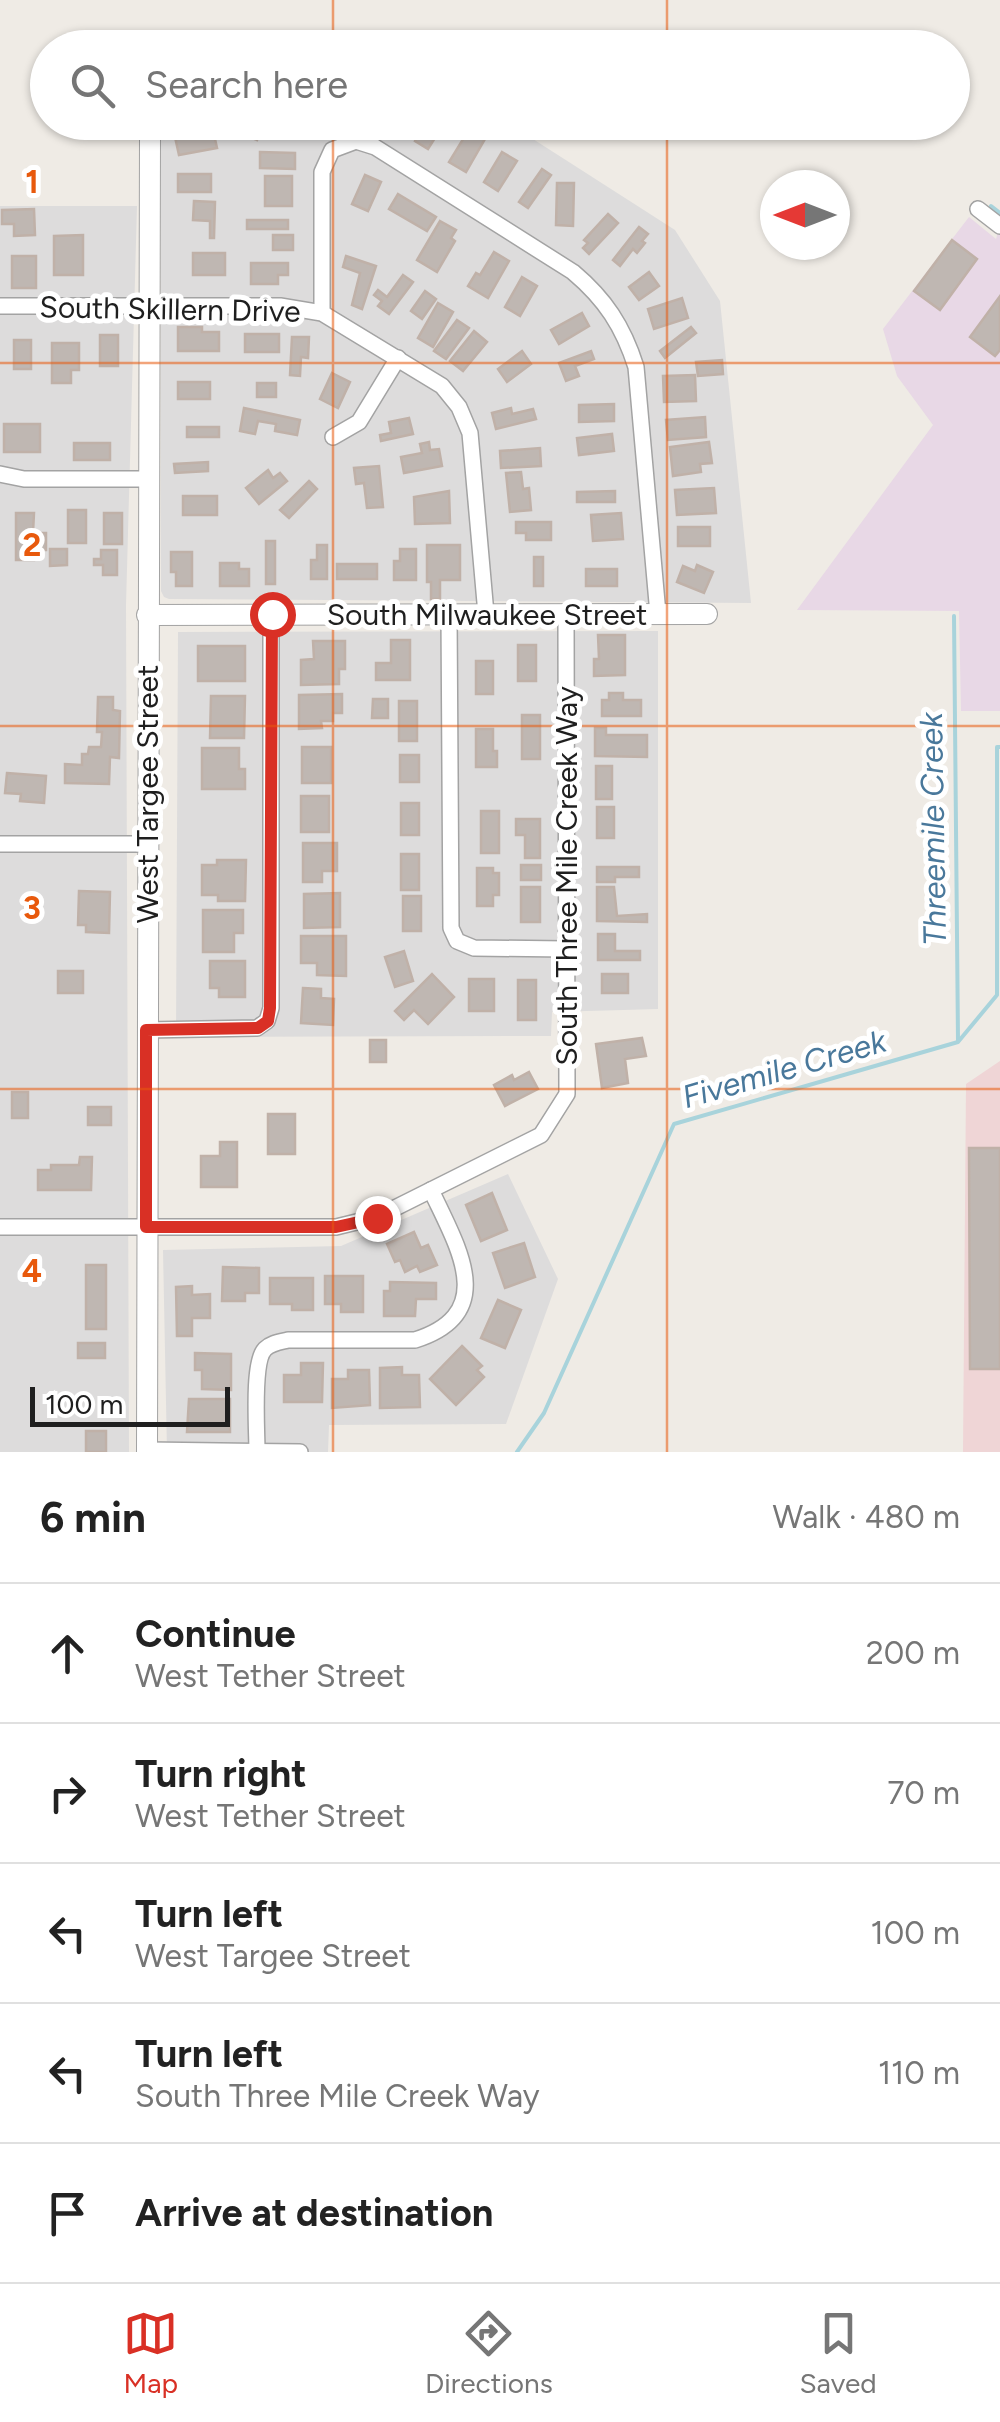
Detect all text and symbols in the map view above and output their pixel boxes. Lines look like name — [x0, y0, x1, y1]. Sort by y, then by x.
search box — [30, 30, 970, 140]
icon: search — [65, 58, 120, 113]
text: Search here — [145, 62, 348, 108]
text: 1 — [25, 163, 39, 201]
north arrow — [760, 170, 850, 260]
street label: South Skillern Drive — [39, 288, 301, 330]
text: 2 — [23, 526, 41, 564]
route start — [250, 592, 296, 638]
street label: South Milwaukee Street — [327, 596, 647, 633]
street label: West Targee Street — [129, 665, 166, 923]
street label: South Three Mile Creek Way — [548, 686, 585, 1066]
water label: Threemile Creek — [912, 711, 954, 946]
text: 3 — [23, 889, 41, 927]
water label: Fivemile Creek — [678, 1021, 892, 1116]
route end — [355, 1196, 401, 1242]
text: 4 — [22, 1252, 42, 1290]
scale bar — [30, 1382, 230, 1426]
text: 100 m — [45, 1387, 123, 1421]
text: 6 min — [40, 1492, 146, 1543]
text: Walk · 480 m — [773, 1498, 960, 1536]
text: Continue — [135, 1611, 296, 1657]
icon: ahead — [40, 1626, 95, 1681]
text: 200 m — [866, 1634, 960, 1672]
text: West Tether Street — [135, 1657, 406, 1695]
text: Turn right — [135, 1751, 307, 1797]
icon: right — [40, 1766, 95, 1821]
text: 70 m — [887, 1774, 960, 1812]
text: West Tether Street — [135, 1797, 406, 1835]
text: Turn left — [135, 1891, 283, 1937]
icon: left — [40, 1906, 95, 1961]
text: 100 m — [871, 1914, 960, 1952]
text: West Targee Street — [135, 1937, 411, 1975]
text: Turn left — [135, 2031, 283, 2077]
icon: left — [40, 2046, 95, 2101]
text: 110 m — [878, 2054, 960, 2092]
text: South Three Mile Creek Way — [135, 2077, 540, 2115]
icon: arrive — [40, 2186, 95, 2241]
text: Arrive at destination — [135, 2190, 493, 2236]
tab: Map — [123, 2306, 178, 2400]
tab: Directions — [425, 2306, 553, 2400]
tab: Saved — [799, 2306, 877, 2400]

